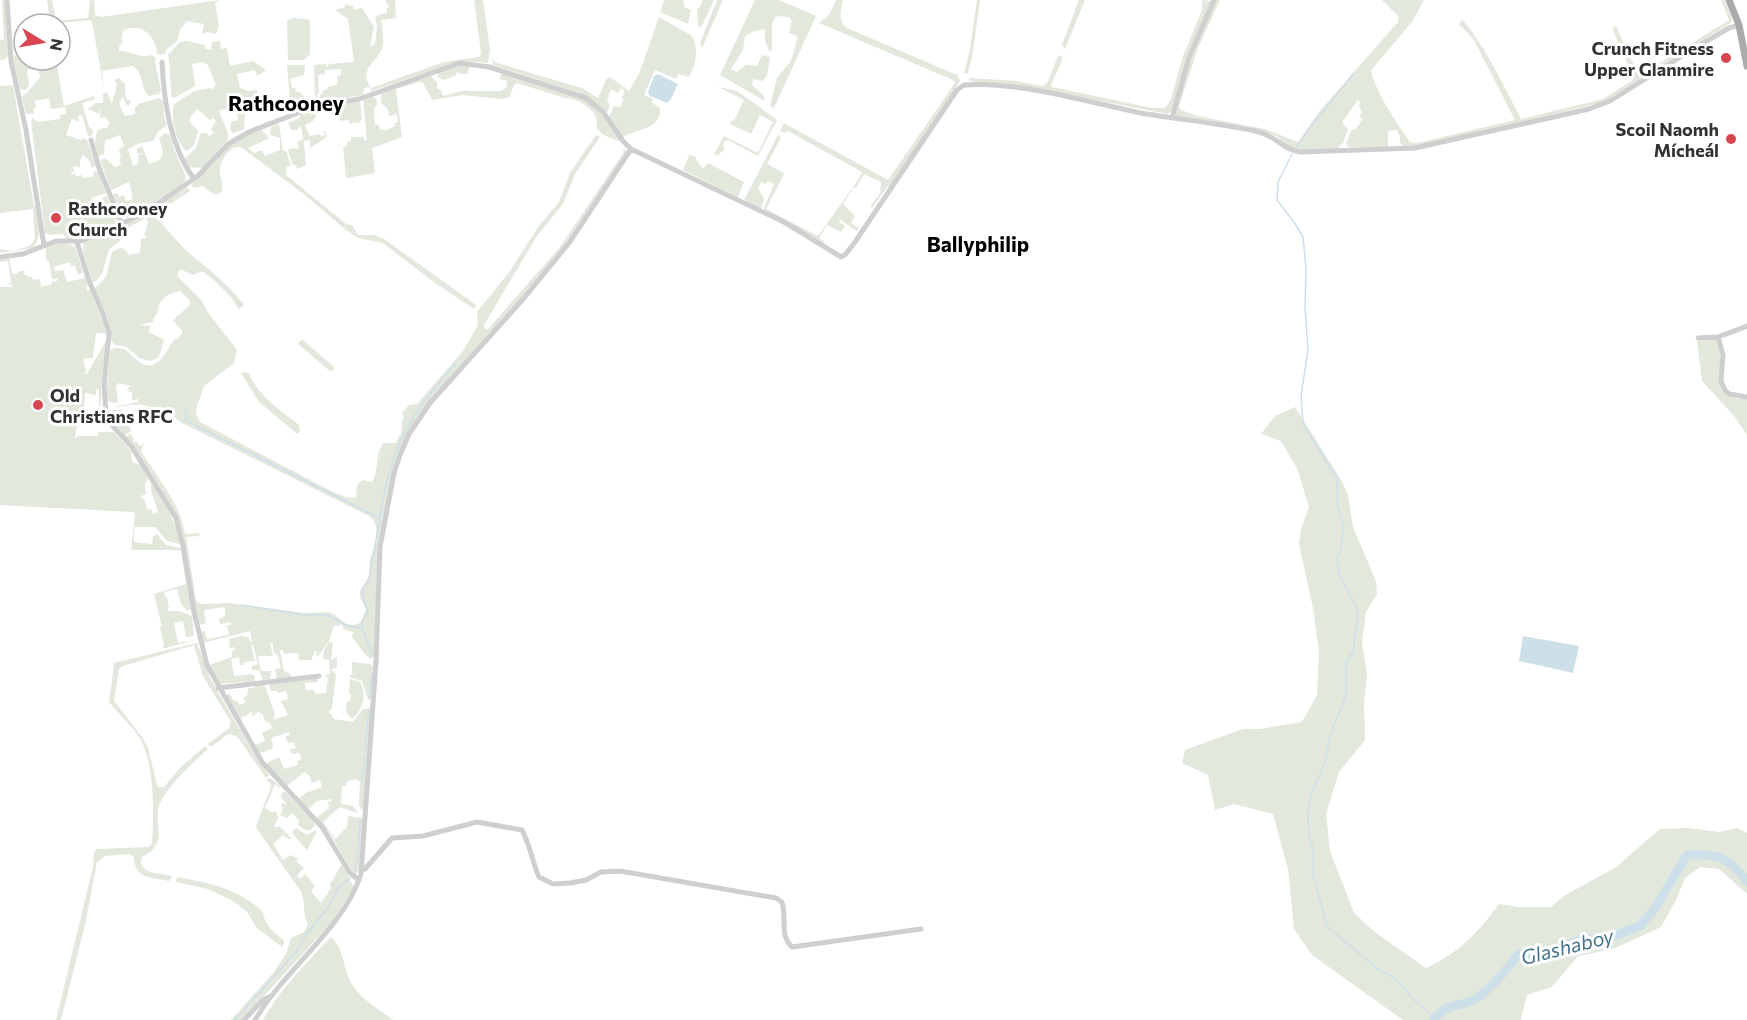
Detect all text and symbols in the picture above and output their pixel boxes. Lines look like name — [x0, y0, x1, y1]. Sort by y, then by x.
north arrow — [12, 12, 72, 72]
text: N — [47, 37, 68, 53]
place label: Crunch Fitness Upper Glanmire — [1584, 37, 1714, 80]
marker: Crunch Fitness Upper Glanmire — [1719, 51, 1733, 65]
district label: Rathcooney — [228, 90, 345, 115]
place label: Scoil Naomh Mícheál — [1615, 118, 1719, 161]
marker: Scoil Naomh Mícheál — [1724, 132, 1738, 146]
place label: Rathcooney Church — [68, 197, 168, 240]
marker: Rathcooney Church — [49, 211, 63, 225]
district label: Ballyphilip — [927, 231, 1029, 256]
place label: Old Christians RFC — [50, 384, 173, 427]
marker: Old Christians RFC — [31, 398, 45, 412]
water label: Glashaboy — [1518, 923, 1616, 969]

